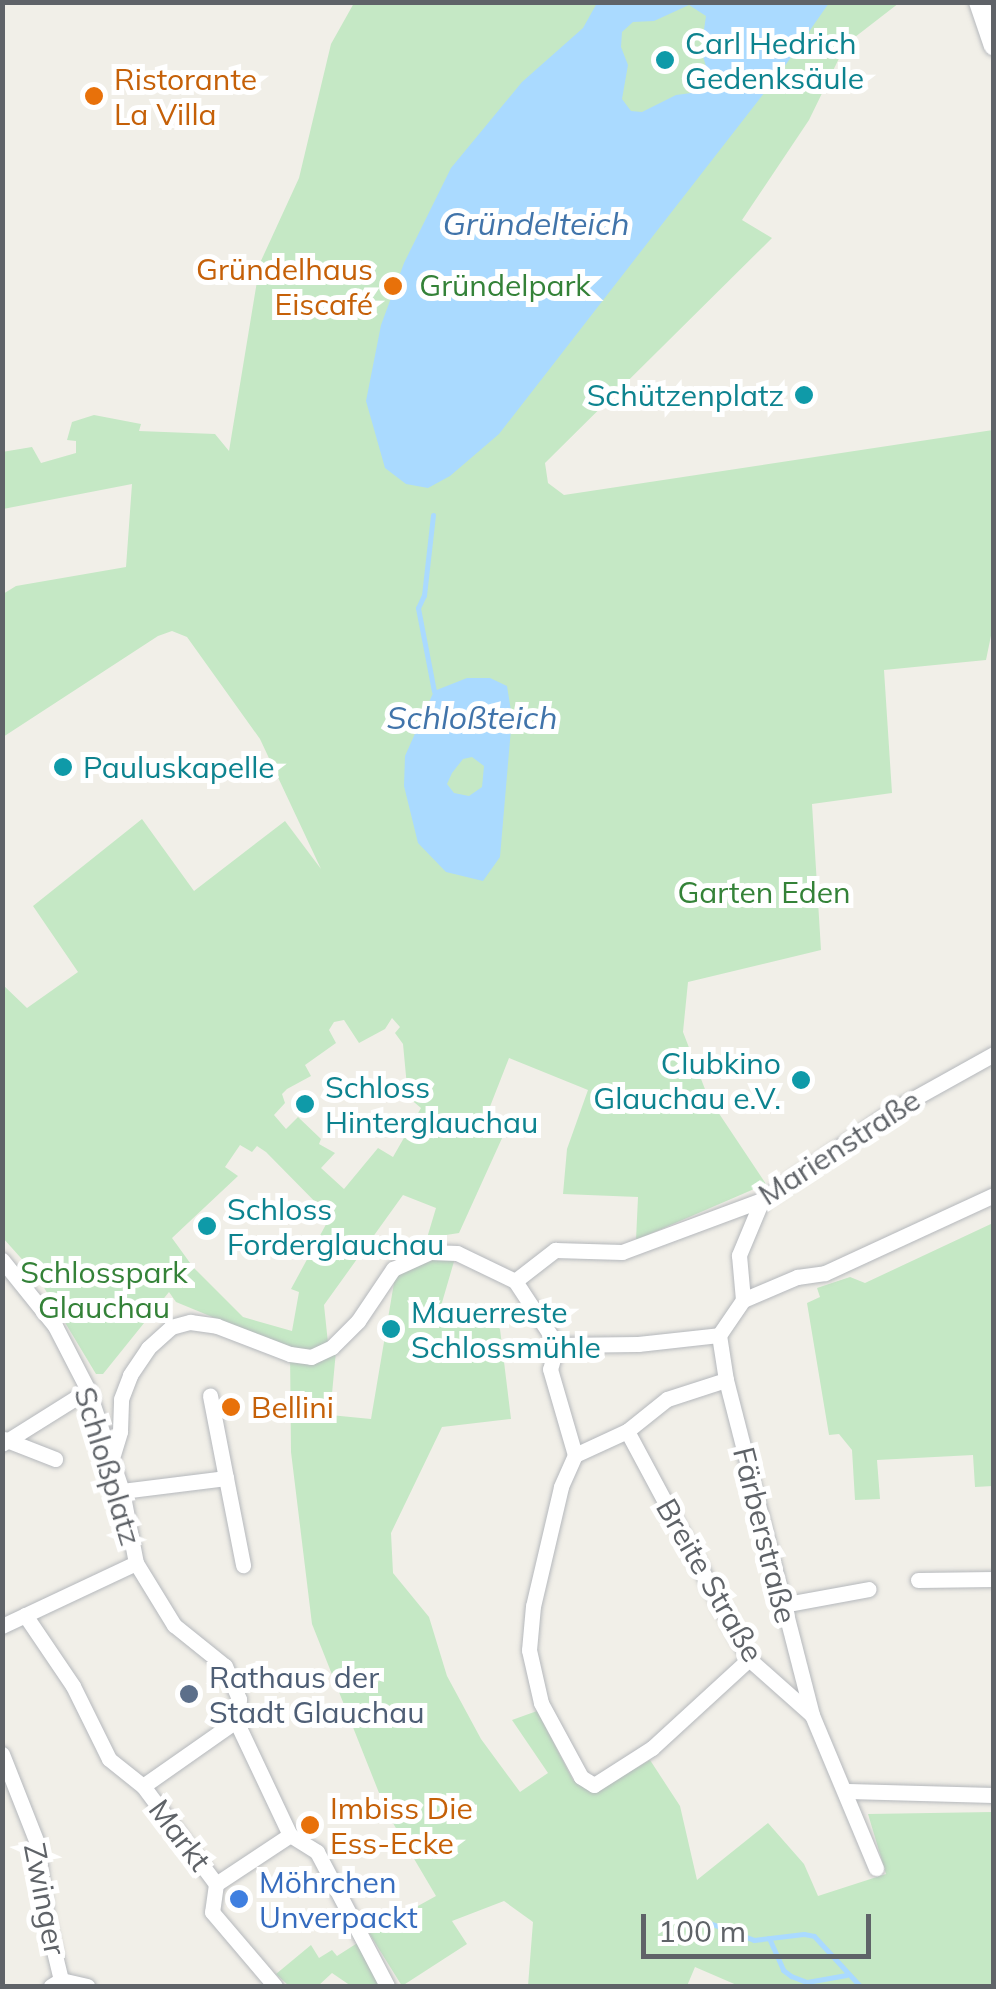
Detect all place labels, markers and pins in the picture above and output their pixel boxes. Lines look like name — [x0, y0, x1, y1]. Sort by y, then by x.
place label: Carl Hedrich Gedenksäule — [685, 25, 864, 96]
marker: Carl Hedrich Gedenksäule — [654, 49, 676, 71]
place label: Ristorante La Villa — [114, 61, 257, 132]
marker: Ristorante La Villa — [83, 85, 105, 107]
place label: Gründelhaus Eiscafé — [196, 251, 373, 322]
marker: Gründelhaus Eiscafé — [382, 275, 404, 297]
place label: Schützenplatz — [587, 377, 784, 413]
marker: Schützenplatz — [793, 384, 815, 406]
place label: Pauluskapelle — [83, 749, 275, 785]
marker: Pauluskapelle — [52, 756, 74, 778]
place label: Clubkino Glauchau e.V. — [593, 1045, 781, 1116]
place label: Schloss Hinterglauchau — [325, 1069, 538, 1140]
marker: Clubkino Glauchau e.V. — [790, 1069, 812, 1091]
marker: Schloss Hinterglauchau — [294, 1093, 316, 1115]
place label: Schloss Forderglauchau — [227, 1191, 444, 1262]
marker: Schloss Forderglauchau — [196, 1215, 218, 1237]
place label: Mauerreste Schlossmühle — [411, 1294, 601, 1364]
marker: Mauerreste Schlossmühle — [380, 1318, 402, 1340]
place label: Bellini — [251, 1389, 334, 1425]
marker: Bellini — [220, 1396, 242, 1418]
place label: Rathaus der Stadt Glauchau — [209, 1659, 425, 1730]
marker: Rathaus der Stadt Glauchau — [178, 1683, 200, 1705]
place label: Imbiss Die Ess-Ecke — [330, 1790, 473, 1860]
marker: Imbiss Die Ess-Ecke — [299, 1814, 321, 1836]
place label: Möhrchen Unverpackt — [259, 1864, 418, 1934]
marker: Möhrchen Unverpackt — [228, 1888, 250, 1910]

